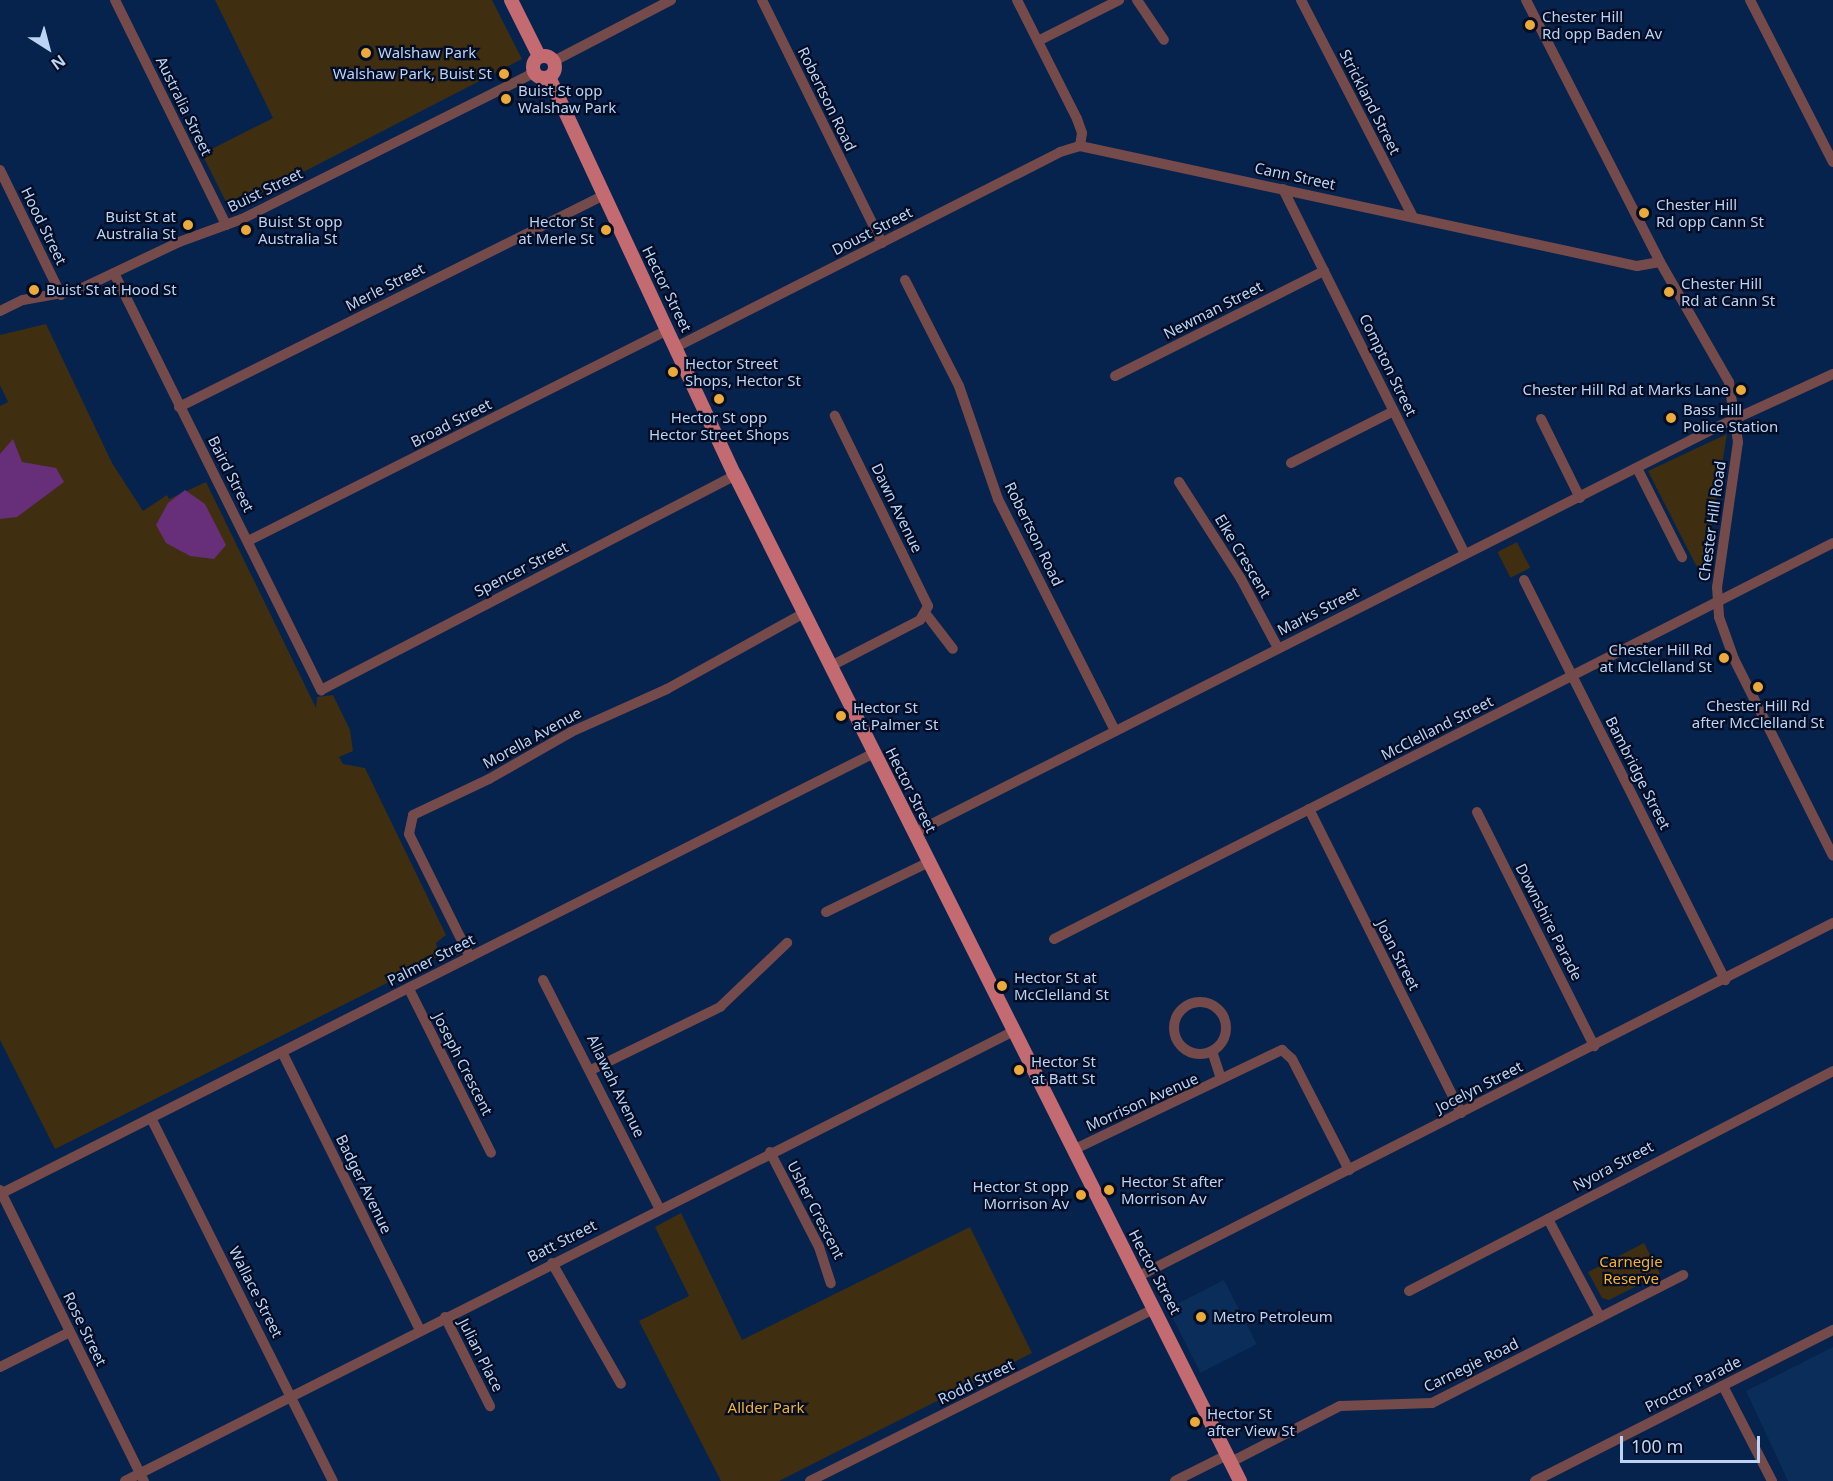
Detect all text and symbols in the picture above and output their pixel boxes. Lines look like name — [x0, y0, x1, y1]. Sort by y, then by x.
place label: Chester Hill Rd opp Baden Av — [1542, 7, 1662, 42]
north arrow — [18, 18, 78, 78]
marker: Chester Hill Rd opp Baden Av — [1523, 18, 1537, 32]
place label: Walshaw Park — [378, 44, 476, 62]
street label: Robertson Road — [794, 44, 860, 154]
marker: Walshaw Park — [359, 46, 373, 60]
street label: Strickland Street — [1336, 46, 1404, 158]
text: N — [47, 50, 70, 75]
street label: Australia Street — [152, 54, 216, 158]
place label: Walshaw Park, Buist St — [333, 65, 492, 83]
marker: Walshaw Park, Buist St — [497, 67, 511, 81]
place label: Buist St opp Walshaw Park — [518, 81, 616, 116]
marker: Buist St opp Walshaw Park — [499, 92, 513, 106]
street label: Cann Street — [1253, 159, 1337, 193]
street label: Buist Street — [225, 164, 305, 216]
street label: Hood Street — [17, 184, 71, 268]
place label: Chester Hill Rd opp Cann St — [1656, 195, 1764, 230]
street label: Doust Street — [829, 203, 915, 259]
marker: Chester Hill Rd opp Cann St — [1637, 206, 1651, 220]
place label: Buist St at Australia St — [97, 207, 176, 242]
place label: Buist St opp Australia St — [258, 212, 342, 247]
place label: Hector St at Merle St — [518, 212, 594, 247]
marker: Buist St at Australia St — [181, 218, 195, 232]
marker: Buist St opp Australia St — [239, 223, 253, 237]
marker: Hector St at Merle St — [599, 223, 613, 237]
street label: Hector Street — [638, 243, 696, 335]
street label: Merle Street — [342, 259, 428, 315]
place label: Chester Hill Rd at Cann St — [1681, 274, 1775, 309]
street label: Newman Street — [1160, 277, 1266, 343]
place label: Buist St at Hood St — [46, 281, 177, 299]
marker: Buist St at Hood St — [27, 283, 41, 297]
marker: Chester Hill Rd at Cann St — [1662, 285, 1676, 299]
street label: Compton Street — [1356, 311, 1420, 419]
place label: Hector Street Shops, Hector St — [685, 354, 801, 389]
marker: Hector Street Shops, Hector St — [666, 365, 680, 379]
place label: Chester Hill Rd at Marks Lane — [1523, 381, 1729, 399]
marker: Chester Hill Rd at Marks Lane — [1734, 383, 1748, 397]
marker: Hector St opp Hector Street Shops — [712, 392, 726, 406]
street label: Broad Street — [408, 395, 494, 451]
place label: Bass Hill Police Station — [1683, 400, 1778, 435]
place label: Hector St opp Hector Street Shops — [649, 408, 789, 443]
marker: Bass Hill Police Station — [1664, 411, 1678, 425]
street label: Baird Street — [204, 433, 258, 515]
street label: Dawn Avenue — [868, 460, 926, 556]
street label: Chester Hill Road — [1695, 460, 1729, 582]
street label: Robertson Road — [1001, 479, 1067, 589]
street label: Elke Crescent — [1211, 511, 1275, 601]
street label: Spencer Street — [471, 538, 571, 600]
street label: Marks Street — [1274, 583, 1362, 639]
place label: Chester Hill Rd at McClelland St — [1599, 640, 1712, 675]
marker: Chester Hill Rd at McClelland St — [1717, 651, 1731, 665]
marker: Chester Hill Rd after McClelland St — [1751, 680, 1765, 694]
street label: McClelland Street — [1378, 692, 1496, 764]
place label: Chester Hill Rd after McClelland St — [1692, 696, 1824, 731]
place label: Hector St at Palmer St — [853, 698, 938, 733]
street label: Morella Avenue — [480, 704, 584, 772]
marker: Hector St at Palmer St — [834, 709, 848, 723]
street label: Bambridge Street — [1602, 714, 1674, 832]
street label: Hector Street — [882, 744, 940, 836]
street label: Downshire Parade — [1512, 861, 1586, 983]
street label: Joan Street — [1373, 917, 1423, 993]
street label: Palmer Street — [384, 930, 478, 990]
place label: Hector St at McClelland St — [1014, 968, 1109, 1003]
marker: Hector St at McClelland St — [995, 979, 1009, 993]
street label: Joseph Crescent — [429, 1010, 497, 1118]
street label: Allawah Avenue — [583, 1032, 649, 1140]
place label: Hector St at Batt St — [1031, 1052, 1096, 1087]
street label: Jocelyn Street — [1432, 1057, 1526, 1117]
marker: Hector St at Batt St — [1012, 1063, 1026, 1077]
street label: Morrison Avenue — [1083, 1069, 1201, 1135]
street label: Badger Avenue — [332, 1132, 396, 1236]
street label: Nyora Street — [1570, 1137, 1656, 1195]
street label: Usher Crescent — [784, 1158, 848, 1262]
place label: Hector St after Morrison Av — [1121, 1172, 1224, 1207]
place label: Hector St opp Morrison Av — [973, 1177, 1069, 1212]
marker: Hector St after Morrison Av — [1102, 1183, 1116, 1197]
marker: Hector St opp Morrison Av — [1074, 1188, 1088, 1202]
street label: Batt Street — [525, 1216, 599, 1266]
street label: Hector Street — [1125, 1227, 1185, 1317]
street label: Wallace Street — [225, 1244, 287, 1340]
park label: Carnegie Reserve — [1599, 1252, 1663, 1287]
street label: Rose Street — [59, 1289, 111, 1369]
place label: Metro Petroleum — [1213, 1308, 1333, 1326]
marker: Metro Petroleum — [1194, 1310, 1208, 1324]
street label: Julian Place — [455, 1315, 507, 1395]
street label: Carnegie Road — [1421, 1334, 1521, 1396]
street label: Proctor Parade — [1642, 1352, 1744, 1416]
street label: Rodd Street — [935, 1356, 1017, 1408]
park label: Allder Park — [728, 1399, 804, 1417]
place label: Hector St after View St — [1207, 1404, 1295, 1439]
marker: Hector St after View St — [1188, 1415, 1202, 1429]
scale bar — [1623, 1424, 1762, 1462]
text: 100 m — [1631, 1434, 1683, 1458]

